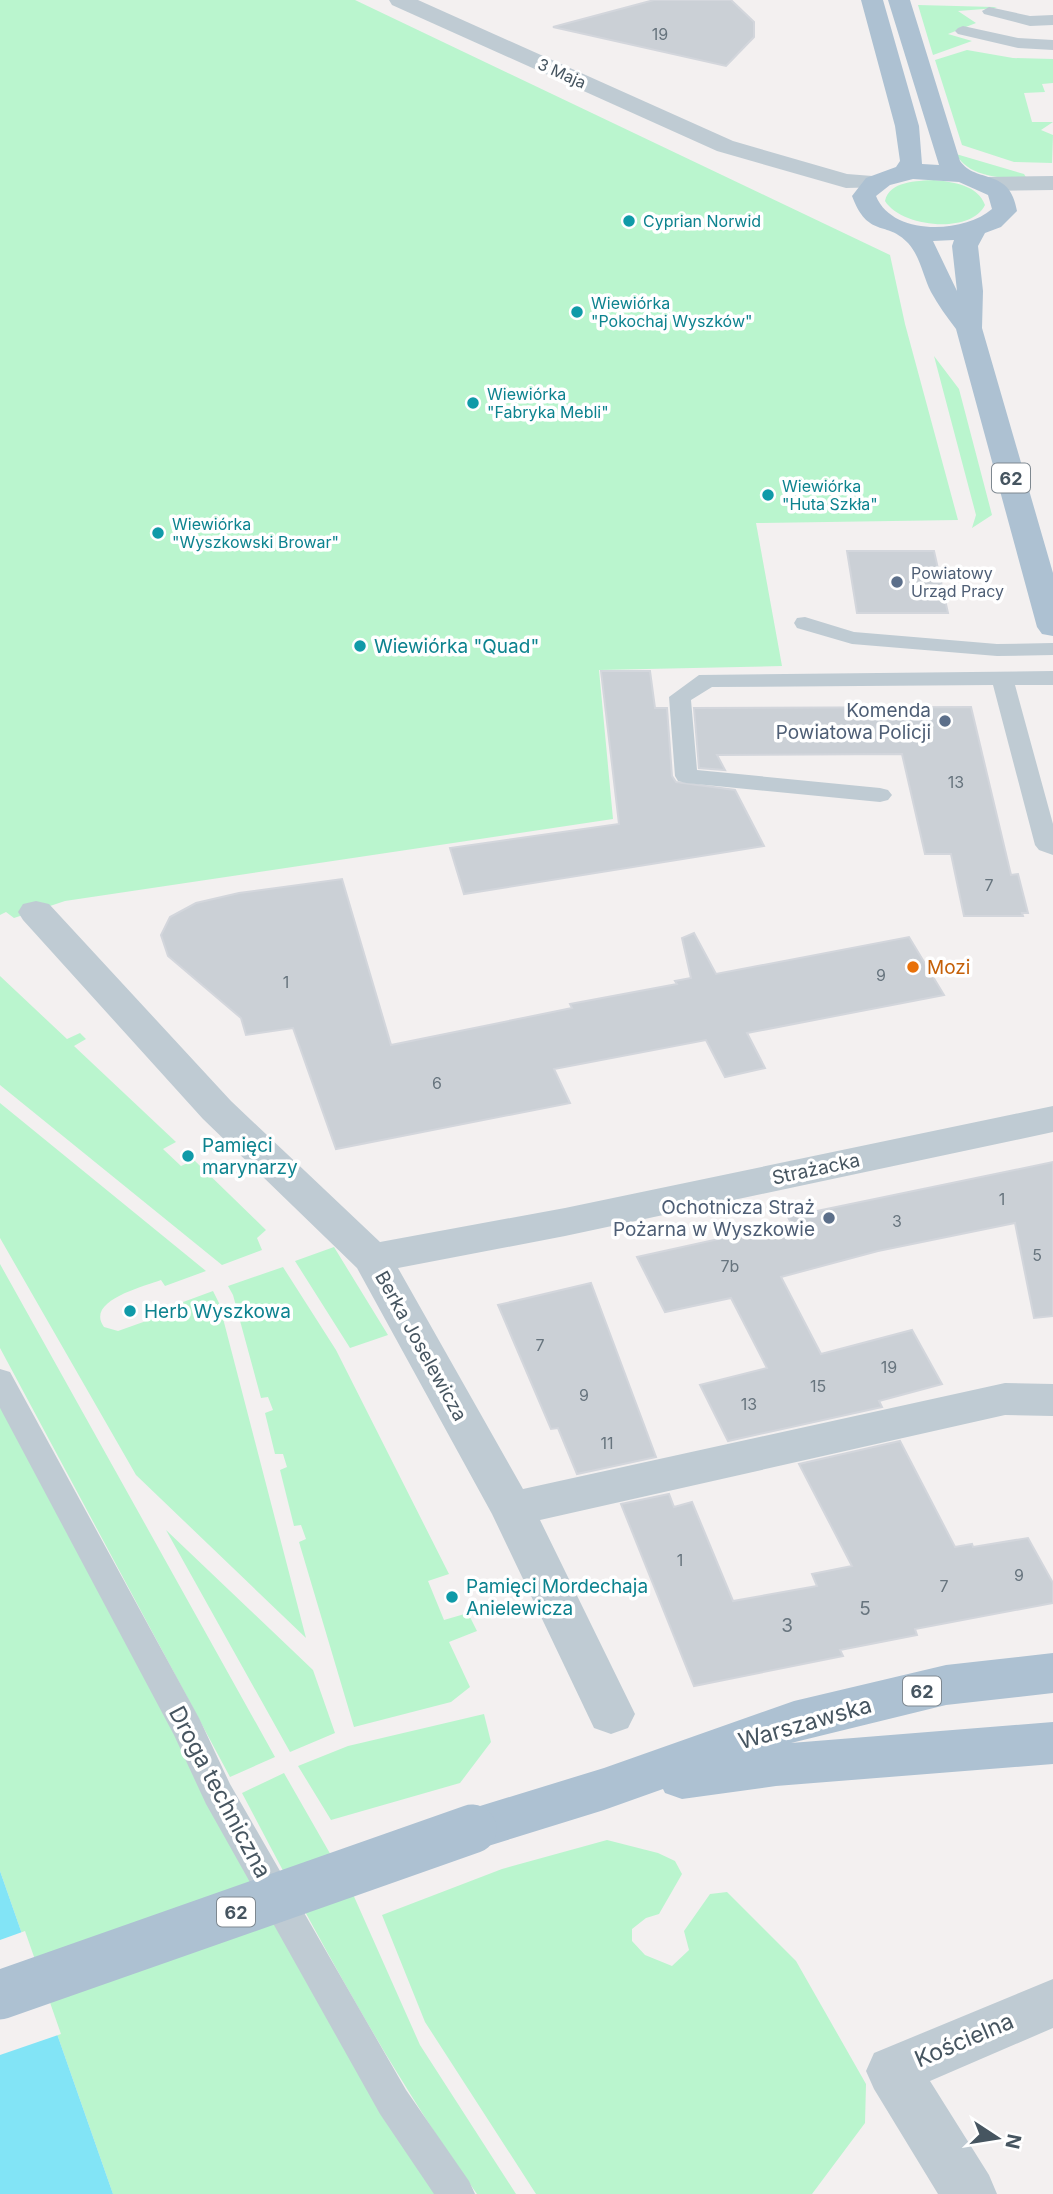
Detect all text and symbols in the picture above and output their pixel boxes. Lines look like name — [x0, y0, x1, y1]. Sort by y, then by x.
house number: 19 — [652, 24, 668, 44]
street label: 3 Maja — [535, 54, 589, 92]
place label: Cyprian Norwid — [643, 211, 761, 231]
marker: Cyprian Norwid — [621, 213, 637, 229]
place label: Wiewiórka "Pokochaj Wyszków" — [591, 293, 752, 331]
marker: Wiewiórka "Pokochaj Wyszków" — [569, 304, 585, 320]
place label: Wiewiórka "Fabryka Mebli" — [487, 384, 609, 422]
marker: Wiewiórka "Fabryka Mebli" — [465, 395, 481, 411]
road number: 62 — [992, 464, 1030, 492]
place label: Wiewiórka "Huta Szkła" — [782, 476, 878, 514]
marker: Wiewiórka "Huta Szkła" — [760, 487, 776, 503]
place label: Wiewiórka "Wyszkowski Browar" — [172, 514, 339, 552]
marker: Wiewiórka "Wyszkowski Browar" — [150, 525, 166, 541]
place label: Powiatowy Urząd Pracy — [911, 563, 1004, 601]
marker: Powiatowy Urząd Pracy — [889, 574, 905, 590]
place label: Wiewiórka "Quad" — [374, 635, 539, 658]
marker: Wiewiórka "Quad" — [352, 638, 368, 654]
place label: Komenda Powiatowa Policji — [776, 699, 931, 744]
marker: Komenda Powiatowa Policji — [937, 713, 953, 729]
house number: 13 — [948, 772, 964, 792]
house number: 7 — [984, 875, 994, 895]
place label: Mozi — [927, 956, 970, 979]
marker: Mozi — [905, 959, 921, 975]
house number: 9 — [876, 965, 886, 985]
house number: 1 — [283, 972, 289, 992]
house number: 6 — [432, 1073, 442, 1093]
place label: Pamięci marynarzy — [202, 1134, 298, 1179]
marker: Pamięci marynarzy — [180, 1148, 196, 1164]
street label: Strażacka — [770, 1148, 862, 1190]
house number: 1 — [999, 1189, 1005, 1209]
place label: Ochotnicza Straż Pożarna w Wyszkowie — [613, 1196, 815, 1241]
marker: Ochotnicza Straż Pożarna w Wyszkowie — [821, 1210, 837, 1226]
house number: 3 — [892, 1211, 902, 1231]
house number: 5 — [1032, 1245, 1042, 1265]
house number: 7b — [721, 1256, 739, 1276]
street label: Berka Joselewicza — [370, 1267, 472, 1425]
place label: Herb Wyszkowa — [144, 1300, 291, 1323]
marker: Herb Wyszkowa — [122, 1303, 138, 1319]
house number: 7 — [535, 1335, 545, 1355]
house number: 19 — [881, 1357, 897, 1377]
house number: 15 — [810, 1376, 826, 1396]
house number: 9 — [579, 1385, 589, 1405]
house number: 13 — [741, 1394, 757, 1414]
house number: 11 — [600, 1433, 614, 1453]
house number: 1 — [677, 1550, 683, 1570]
house number: 9 — [1014, 1565, 1024, 1585]
place label: Pamięci Mordechaja Anielewicza — [466, 1575, 648, 1620]
house number: 7 — [939, 1576, 949, 1596]
marker: Pamięci Mordechaja Anielewicza — [444, 1589, 460, 1605]
house number: 5 — [859, 1597, 871, 1620]
house number: 3 — [781, 1614, 793, 1637]
road number: 62 — [903, 1676, 941, 1706]
street label: Warszawska — [735, 1691, 875, 1755]
street label: Droga techniczna — [163, 1701, 277, 1883]
road number: 62 — [217, 1898, 255, 1926]
street label: Kościelna — [910, 2007, 1018, 2073]
north arrow — [962, 2103, 1032, 2173]
text: N — [1000, 2132, 1026, 2151]

